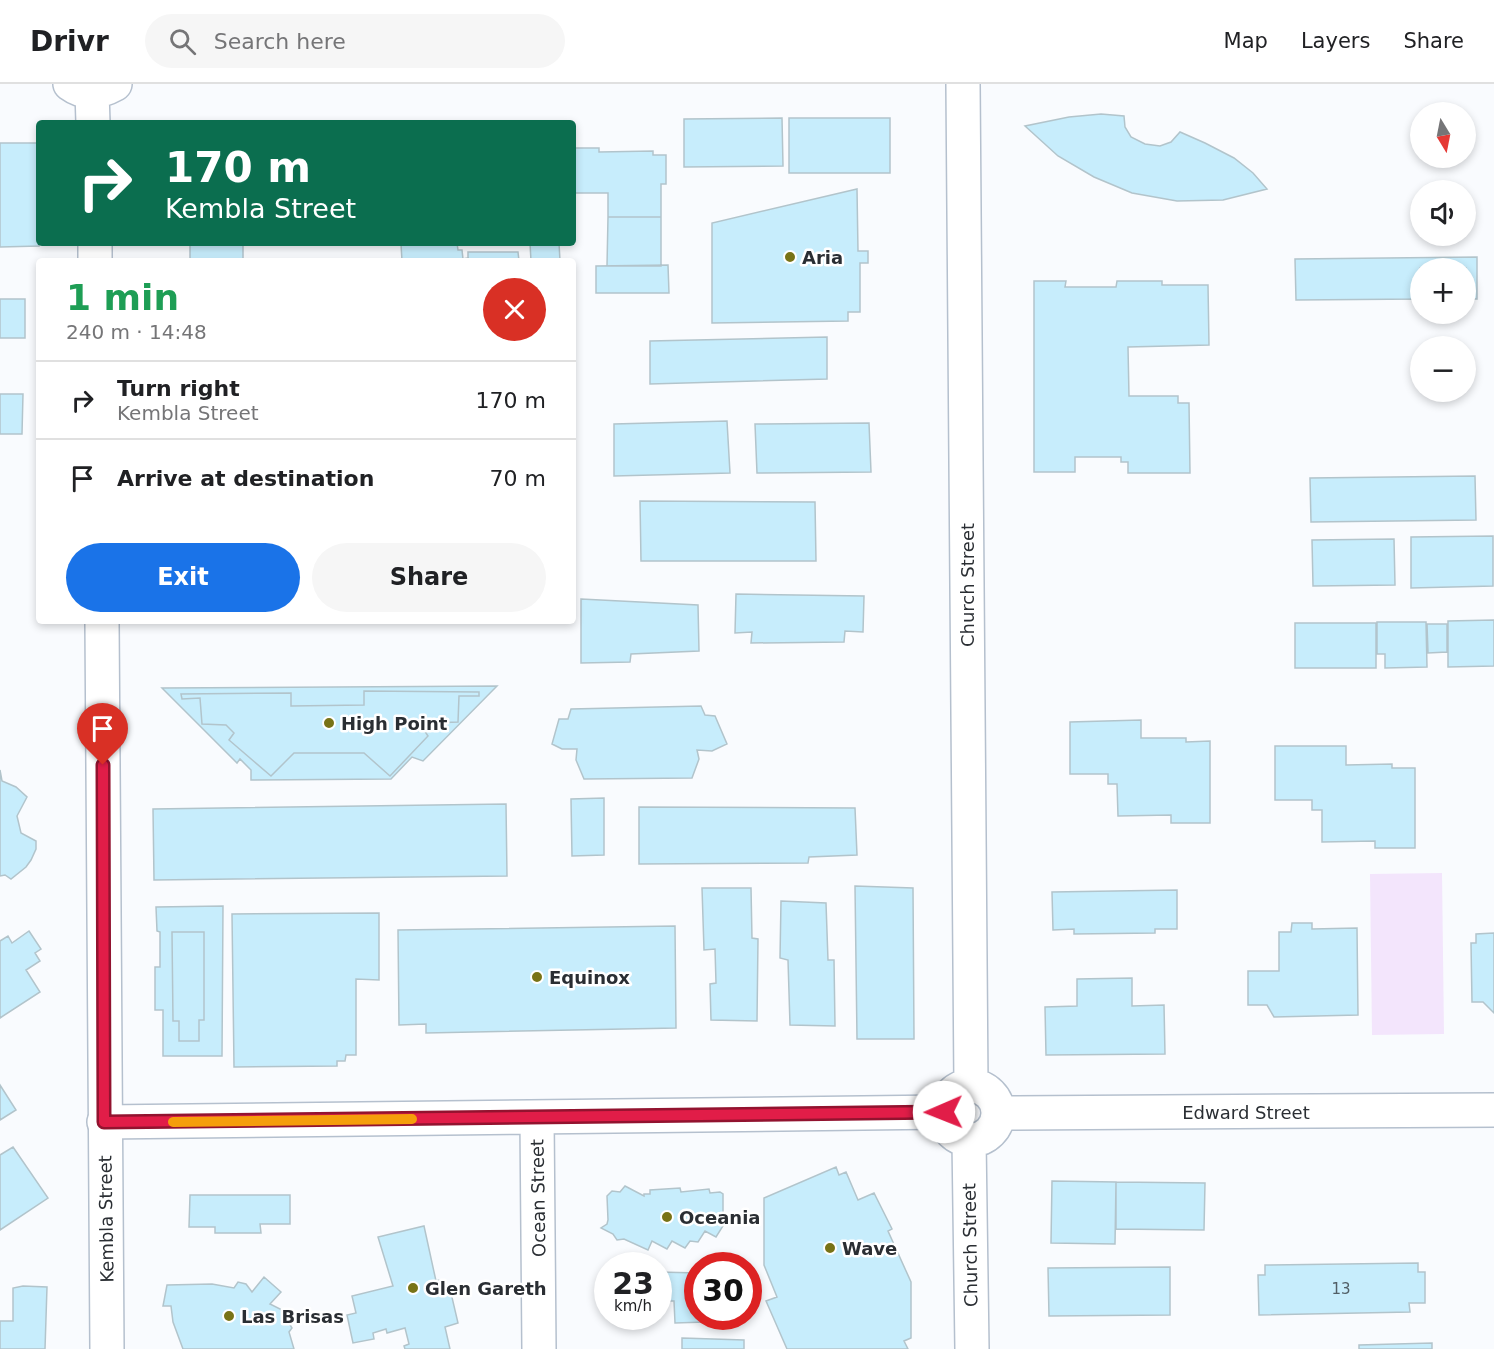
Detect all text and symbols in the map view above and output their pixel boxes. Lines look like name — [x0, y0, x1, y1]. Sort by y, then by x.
search box — [145, 14, 565, 68]
text: Drivr — [30, 25, 109, 58]
icon: search — [166, 25, 199, 58]
text: Search here — [214, 29, 346, 54]
text: Map — [1224, 29, 1268, 53]
text: Layers — [1301, 29, 1370, 53]
text: Share — [1403, 29, 1464, 53]
north arrow — [1410, 102, 1476, 168]
map controls — [1410, 102, 1476, 402]
text: 170 m — [165, 143, 311, 192]
icon: right — [66, 144, 144, 222]
button: sound — [1410, 180, 1476, 246]
text: Kembla Street — [165, 193, 356, 224]
place label: Aria — [802, 247, 843, 268]
marker: Aria — [783, 250, 797, 264]
button: + — [1410, 258, 1476, 324]
text: 1 min — [66, 277, 179, 318]
button: close — [483, 278, 546, 341]
text: 240 m · 14:48 — [66, 320, 207, 344]
button: − — [1410, 336, 1476, 402]
text: Turn right — [117, 376, 240, 401]
icon: right — [66, 384, 99, 417]
text: 170 m — [476, 388, 546, 413]
text: Kembla Street — [117, 401, 259, 425]
icon: arrive — [66, 462, 99, 495]
text: Arrive at destination — [117, 466, 374, 491]
text: 70 m — [490, 466, 546, 491]
street label: Church Street — [957, 523, 978, 647]
button: Exit — [66, 543, 300, 612]
button: Share — [312, 543, 546, 612]
pin — [77, 703, 128, 765]
icon: arrive — [86, 712, 119, 745]
place label: High Point — [341, 713, 448, 734]
marker: High Point — [322, 716, 336, 730]
place label: Equinox — [549, 967, 630, 988]
marker: Equinox — [530, 970, 544, 984]
position arrow — [912, 1080, 976, 1144]
street label: Edward Street — [1182, 1102, 1310, 1123]
street label: Ocean Street — [526, 1139, 550, 1257]
street label: Kembla Street — [94, 1155, 118, 1283]
street label: Church Street — [958, 1183, 982, 1307]
place label: Oceania — [679, 1207, 760, 1228]
marker: Oceania — [660, 1210, 674, 1224]
place label: Wave — [842, 1238, 897, 1259]
marker: Wave — [823, 1241, 837, 1255]
speed limit sign: 30 — [684, 1252, 762, 1330]
text: 23 — [612, 1266, 654, 1301]
place label: Glen Gareth — [425, 1278, 547, 1299]
house number: 13 — [1331, 1280, 1351, 1298]
marker: Glen Gareth — [406, 1281, 420, 1295]
text: km/h — [614, 1297, 652, 1315]
place label: Las Brisas — [241, 1306, 344, 1327]
marker: Las Brisas — [222, 1309, 236, 1323]

